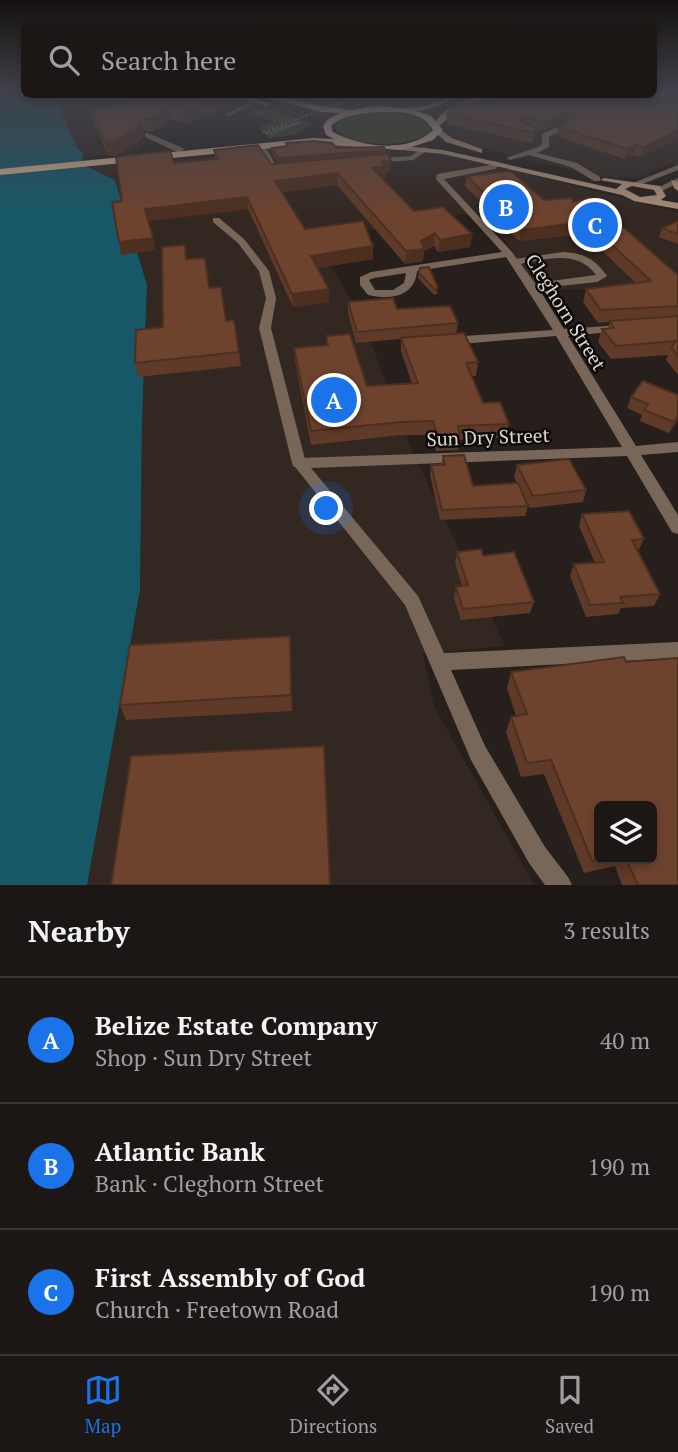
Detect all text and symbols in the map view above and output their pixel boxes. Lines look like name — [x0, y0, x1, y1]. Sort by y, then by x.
search box — [21, 21, 657, 98]
icon: search — [45, 41, 83, 79]
text: Search here — [101, 43, 236, 77]
pin: B — [483, 181, 529, 233]
pin: C — [572, 199, 618, 251]
street label: Cleghorn Street — [521, 249, 612, 375]
pin: A — [311, 374, 357, 426]
street label: Sun Dry Street — [426, 422, 550, 451]
your location — [309, 491, 343, 525]
map controls — [594, 801, 657, 864]
button: layers — [594, 801, 657, 864]
text: Nearby — [28, 911, 130, 951]
text: 3 results — [563, 915, 650, 946]
text: Belize Estate Company — [95, 1008, 377, 1042]
text: A — [43, 1025, 59, 1056]
text: 40 m — [600, 1025, 650, 1056]
text: Shop · Sun Dry Street — [95, 1042, 312, 1073]
text: Atlantic Bank — [95, 1134, 265, 1168]
text: B — [44, 1151, 58, 1182]
text: 190 m — [588, 1151, 650, 1182]
text: Bank · Cleghorn Street — [95, 1168, 324, 1199]
text: First Assembly of God — [95, 1260, 365, 1294]
text: C — [44, 1277, 59, 1308]
text: 190 m — [588, 1277, 650, 1308]
text: Church · Freetown Road — [95, 1294, 339, 1325]
tab: Map — [84, 1371, 122, 1438]
tab: Directions — [290, 1371, 377, 1438]
tab: Saved — [545, 1371, 594, 1438]

